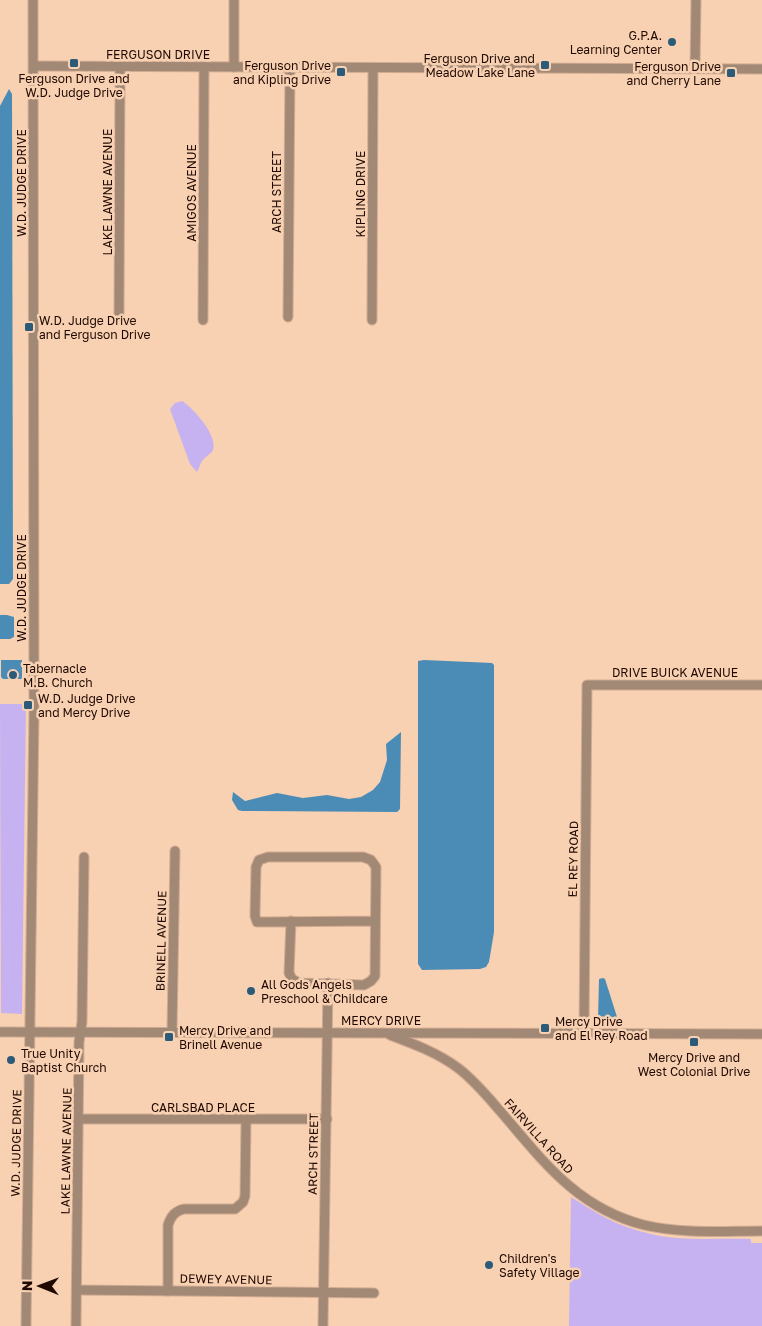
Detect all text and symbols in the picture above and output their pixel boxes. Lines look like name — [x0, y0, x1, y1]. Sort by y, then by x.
place label: G.P.A. Learning Center — [570, 28, 662, 57]
marker: G.P.A. Learning Center — [666, 36, 678, 48]
street label: FERGUSON DRIVE — [106, 47, 210, 62]
place label: Ferguson Drive and Meadow Lake Lane — [424, 51, 535, 80]
marker: Ferguson Drive and W.D. Judge Drive — [68, 57, 80, 69]
place label: Ferguson Drive and Kipling Drive — [233, 58, 331, 87]
marker: Ferguson Drive and Meadow Lake Lane — [539, 59, 551, 71]
place label: Ferguson Drive and Cherry Lane — [626, 59, 721, 88]
marker: Ferguson Drive and Kipling Drive — [335, 66, 347, 78]
marker: Ferguson Drive and Cherry Lane — [725, 67, 737, 79]
place label: Ferguson Drive and W.D. Judge Drive — [18, 71, 130, 100]
street label: W.D. JUDGE DRIVE — [14, 129, 29, 237]
street label: LAKE LAWNE AVENUE — [100, 129, 115, 255]
street label: AMIGOS AVENUE — [184, 144, 199, 242]
street label: ARCH STREET — [269, 151, 284, 233]
street label: KIPLING DRIVE — [353, 151, 368, 237]
place label: W.D. Judge Drive and Ferguson Drive — [39, 313, 150, 342]
marker: W.D. Judge Drive and Ferguson Drive — [23, 321, 35, 333]
street label: W.D. JUDGE DRIVE — [14, 534, 29, 642]
place label: Tabernacle M.B. Church — [23, 661, 93, 690]
street label: DRIVE BUICK AVENUE — [612, 665, 738, 680]
marker: Tabernacle M.B. Church — [7, 669, 19, 681]
place label: W.D. Judge Drive and Mercy Drive — [38, 691, 136, 720]
marker: W.D. Judge Drive and Mercy Drive — [22, 699, 34, 711]
street label: EL REY ROAD — [565, 821, 581, 897]
street label: BRINELL AVENUE — [153, 891, 169, 991]
place label: All Gods Angels Preschool & Childcare — [261, 977, 388, 1006]
marker: All Gods Angels Preschool & Childcare — [245, 985, 257, 997]
street label: MERCY DRIVE — [341, 1013, 421, 1028]
place label: Mercy Drive and El Rey Road — [555, 1014, 648, 1043]
marker: Mercy Drive and El Rey Road — [539, 1022, 551, 1034]
place label: Mercy Drive and Brinell Avenue — [179, 1023, 271, 1052]
marker: Mercy Drive and Brinell Avenue — [163, 1031, 175, 1043]
marker: Mercy Drive and West Colonial Drive — [688, 1036, 700, 1048]
place label: True Unity Baptist Church — [21, 1046, 107, 1075]
place label: Mercy Drive and West Colonial Drive — [638, 1050, 750, 1079]
marker: True Unity Baptist Church — [5, 1054, 17, 1066]
street label: LAKE LAWNE AVENUE — [57, 1087, 75, 1215]
street label: W.D. JUDGE DRIVE — [8, 1089, 24, 1197]
street label: FAIRVILLA ROAD — [501, 1095, 577, 1177]
street label: CARLSBAD PLACE — [151, 1100, 255, 1115]
street label: ARCH STREET — [305, 1112, 321, 1195]
place label: Children's Safety Village — [499, 1251, 580, 1280]
marker: Children's Safety Village — [483, 1259, 495, 1271]
north arrow — [15, 1261, 65, 1311]
street label: DEWEY AVENUE — [179, 1271, 273, 1287]
text: N — [18, 1280, 35, 1291]

